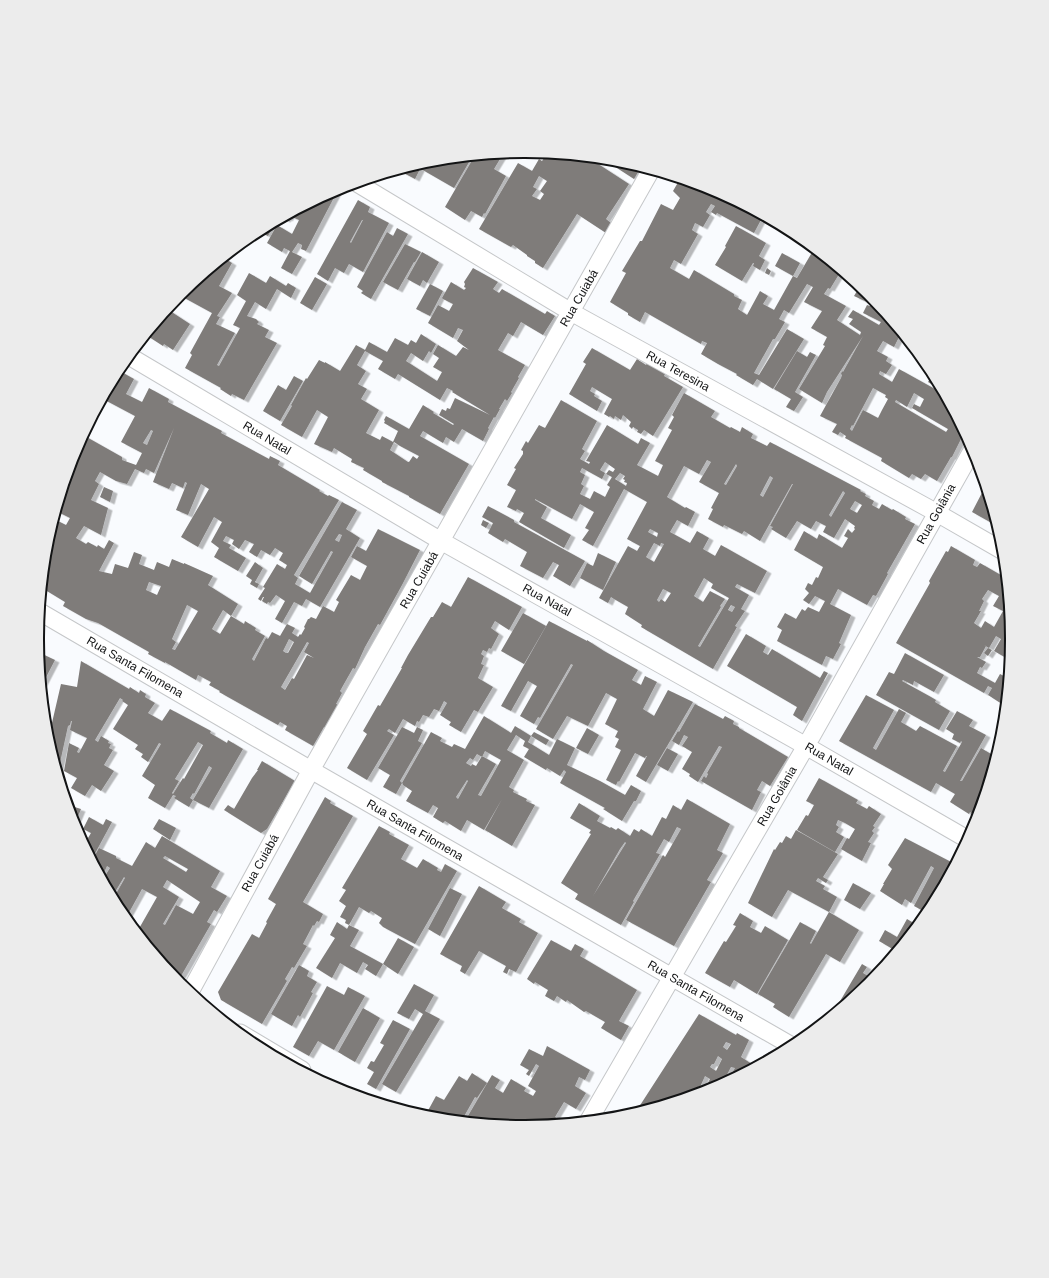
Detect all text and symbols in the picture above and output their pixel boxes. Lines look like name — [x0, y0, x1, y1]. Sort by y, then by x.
street label: Rua Cuiabá — [557, 267, 601, 329]
street label: Rua Teresina — [644, 348, 712, 394]
street label: Rua Natal — [241, 418, 293, 458]
street label: Rua Goiânia — [914, 481, 958, 547]
street label: Rua Cuiabá — [397, 549, 441, 611]
street label: Rua Natal — [520, 581, 574, 619]
street label: Rua Santa Filomena — [84, 634, 186, 701]
street label: Rua Natal — [802, 740, 856, 778]
street label: Rua Goiânia — [754, 763, 800, 828]
street label: Rua Santa Filomena — [364, 797, 466, 864]
street label: Rua Cuiabá — [239, 832, 282, 894]
street label: Rua Santa Filomena — [645, 958, 747, 1025]

